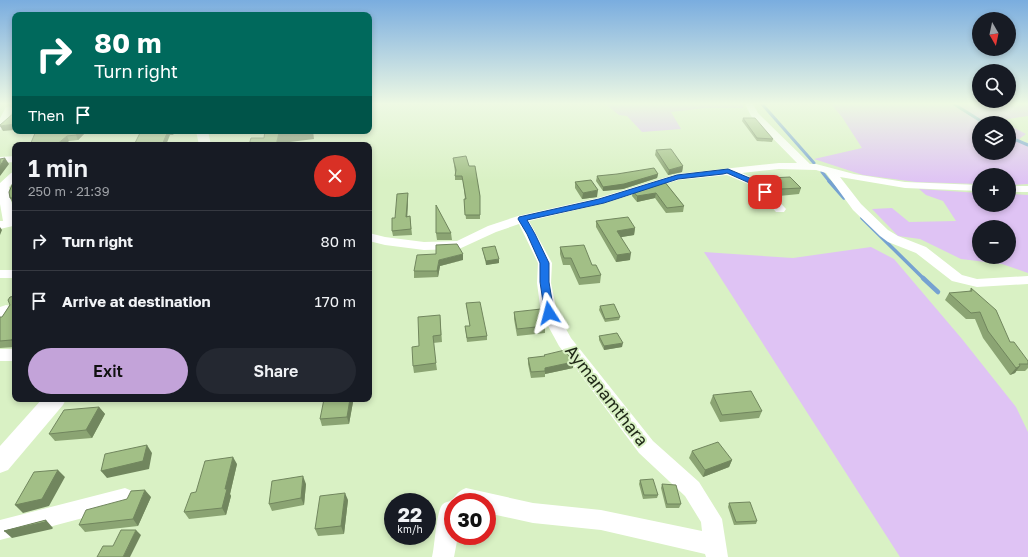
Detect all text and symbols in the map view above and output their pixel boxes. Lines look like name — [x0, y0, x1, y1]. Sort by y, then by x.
north arrow — [972, 12, 1016, 56]
map controls — [972, 12, 1016, 264]
text: 80 m — [94, 26, 162, 59]
icon: right — [28, 28, 80, 80]
text: Turn right — [94, 60, 178, 82]
button: search — [972, 64, 1016, 108]
icon: arrive — [72, 104, 94, 126]
text: Then — [28, 106, 64, 124]
button: layers — [972, 116, 1016, 160]
text: 1 min — [28, 153, 88, 182]
button: close — [314, 155, 356, 197]
button: + — [972, 168, 1016, 212]
pin — [748, 175, 782, 209]
icon: arrive — [754, 181, 776, 203]
text: 250 m · 21:39 — [28, 183, 110, 199]
button: − — [972, 220, 1016, 264]
icon: right — [28, 230, 50, 252]
text: Turn right — [62, 232, 133, 250]
text: 80 m — [321, 232, 356, 250]
icon: arrive — [28, 290, 50, 312]
text: Arrive at destination — [62, 292, 211, 310]
text: 170 m — [314, 292, 356, 310]
position arrow — [528, 292, 570, 334]
street label: Aymanamthara — [561, 340, 653, 450]
button: Exit — [28, 348, 188, 394]
button: Share — [196, 348, 356, 394]
speed limit sign: 30 — [444, 493, 496, 545]
text: 22 — [398, 502, 422, 526]
text: km/h — [397, 523, 423, 535]

